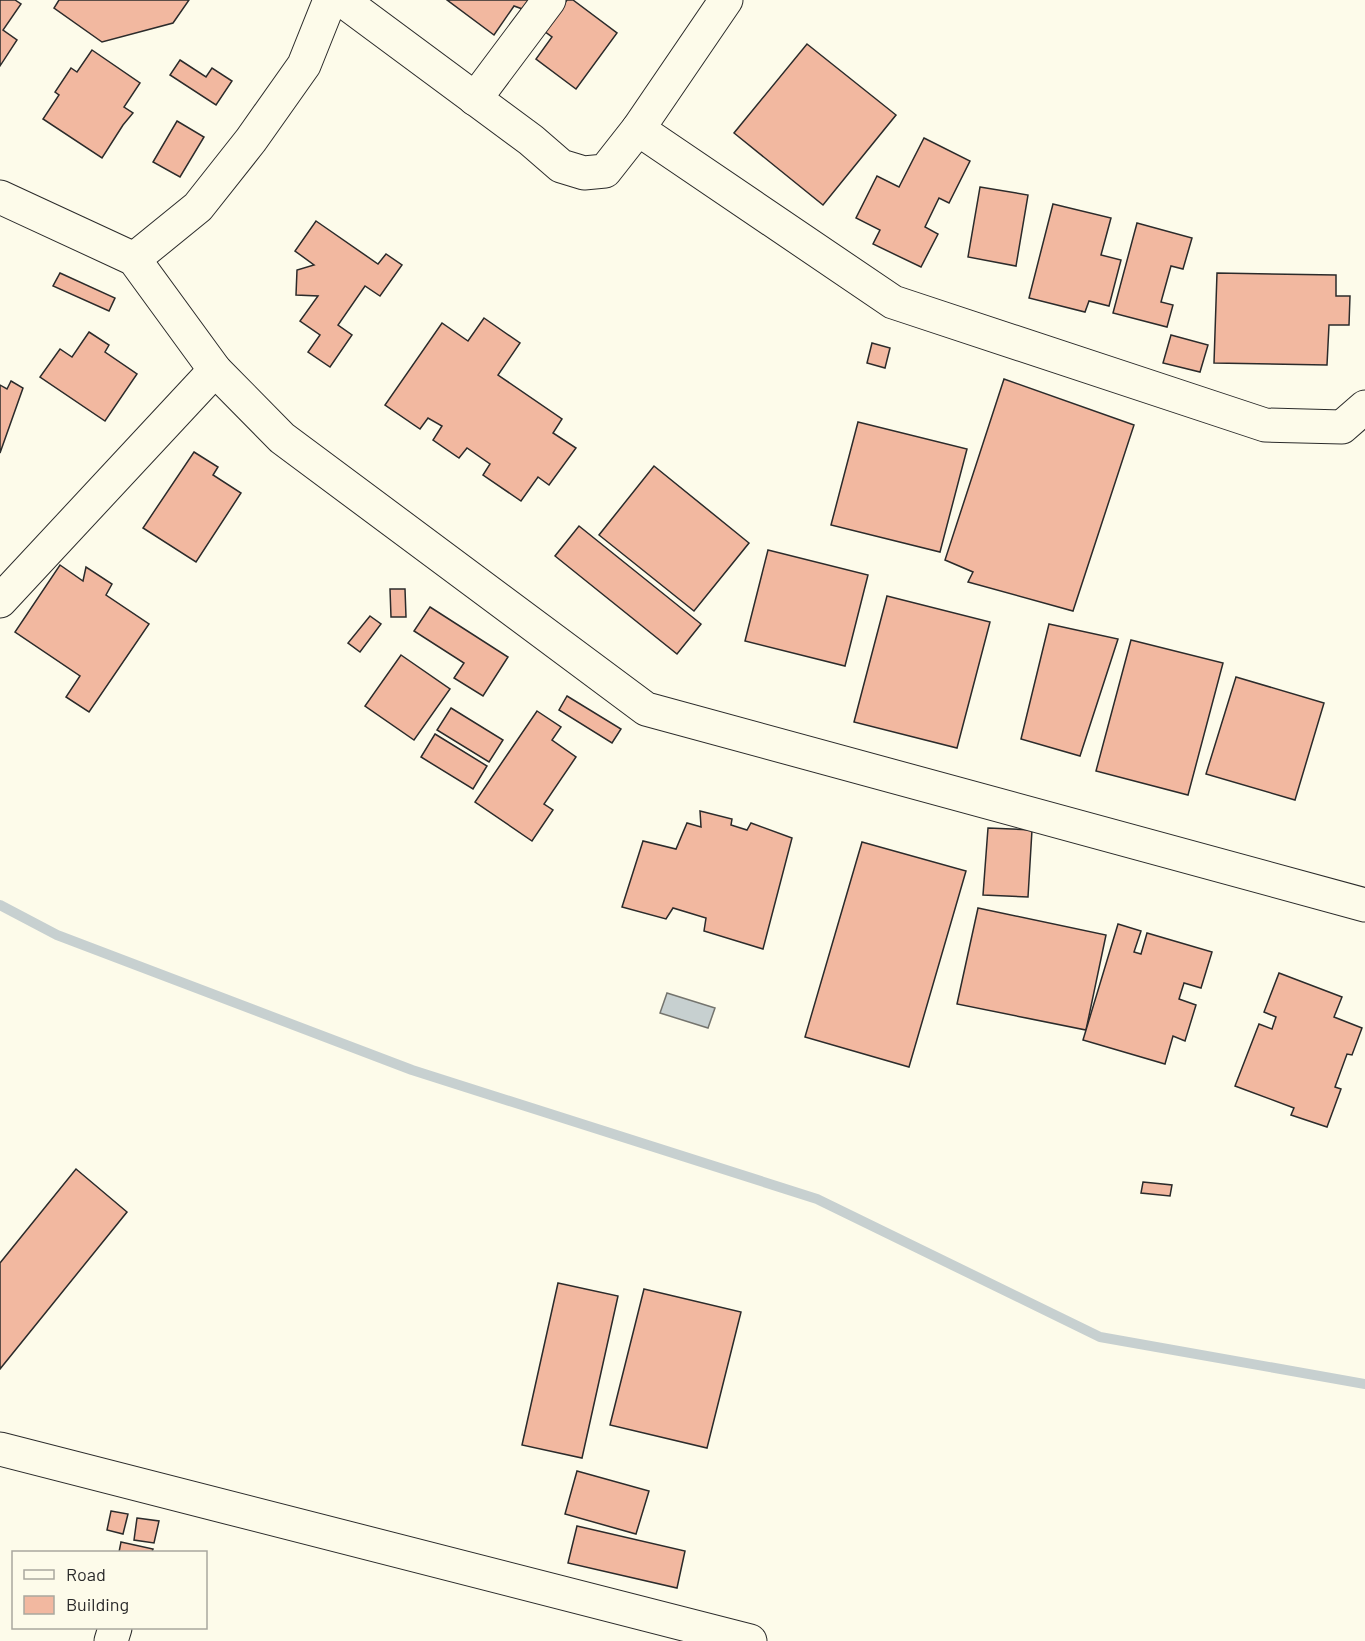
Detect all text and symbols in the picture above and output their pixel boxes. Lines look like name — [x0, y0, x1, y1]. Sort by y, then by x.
legend — [12, 1551, 207, 1629]
text: Road — [66, 1563, 106, 1585]
text: Building — [66, 1593, 129, 1615]

